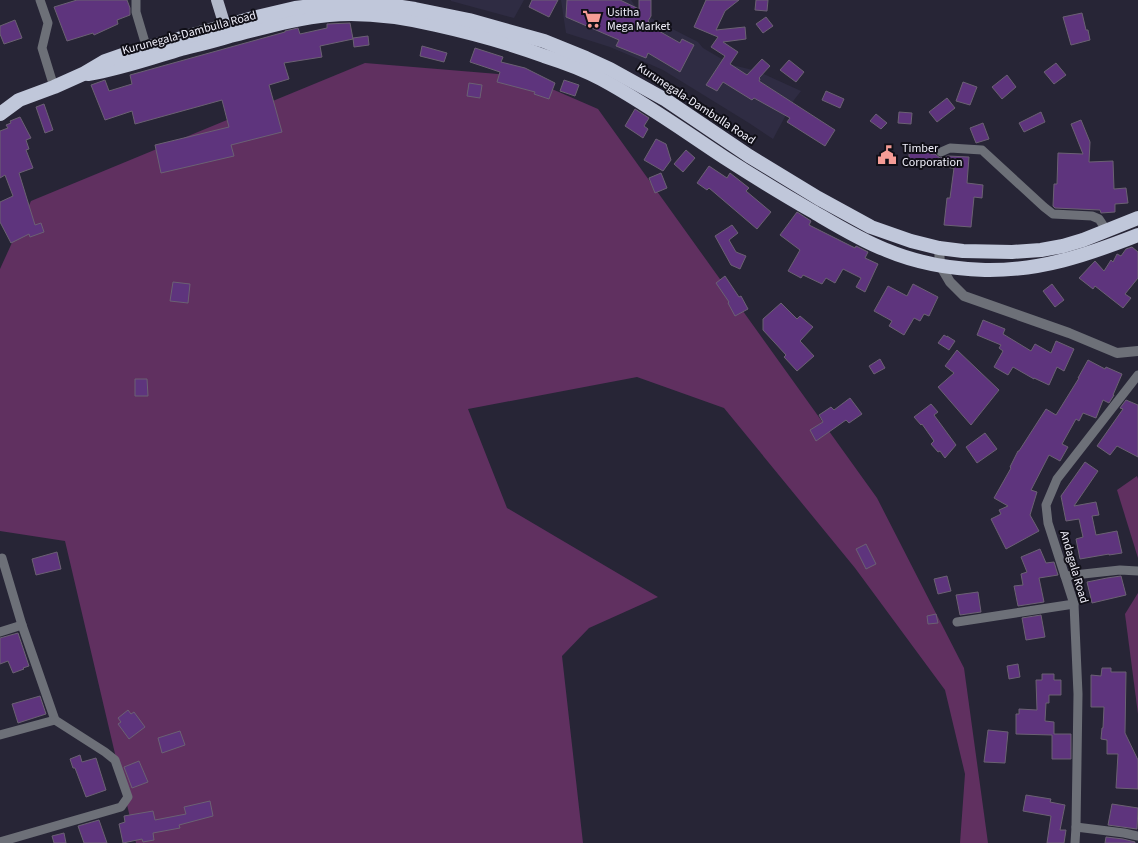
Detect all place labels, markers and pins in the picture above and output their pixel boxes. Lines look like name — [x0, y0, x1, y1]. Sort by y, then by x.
place label: Usitha Mega Market — [607, 4, 670, 35]
supermarket icon: Usitha Mega Market — [581, 8, 603, 30]
place label: Timber Corporation — [902, 140, 963, 171]
public building icon: Timber Corporation — [876, 144, 898, 166]

